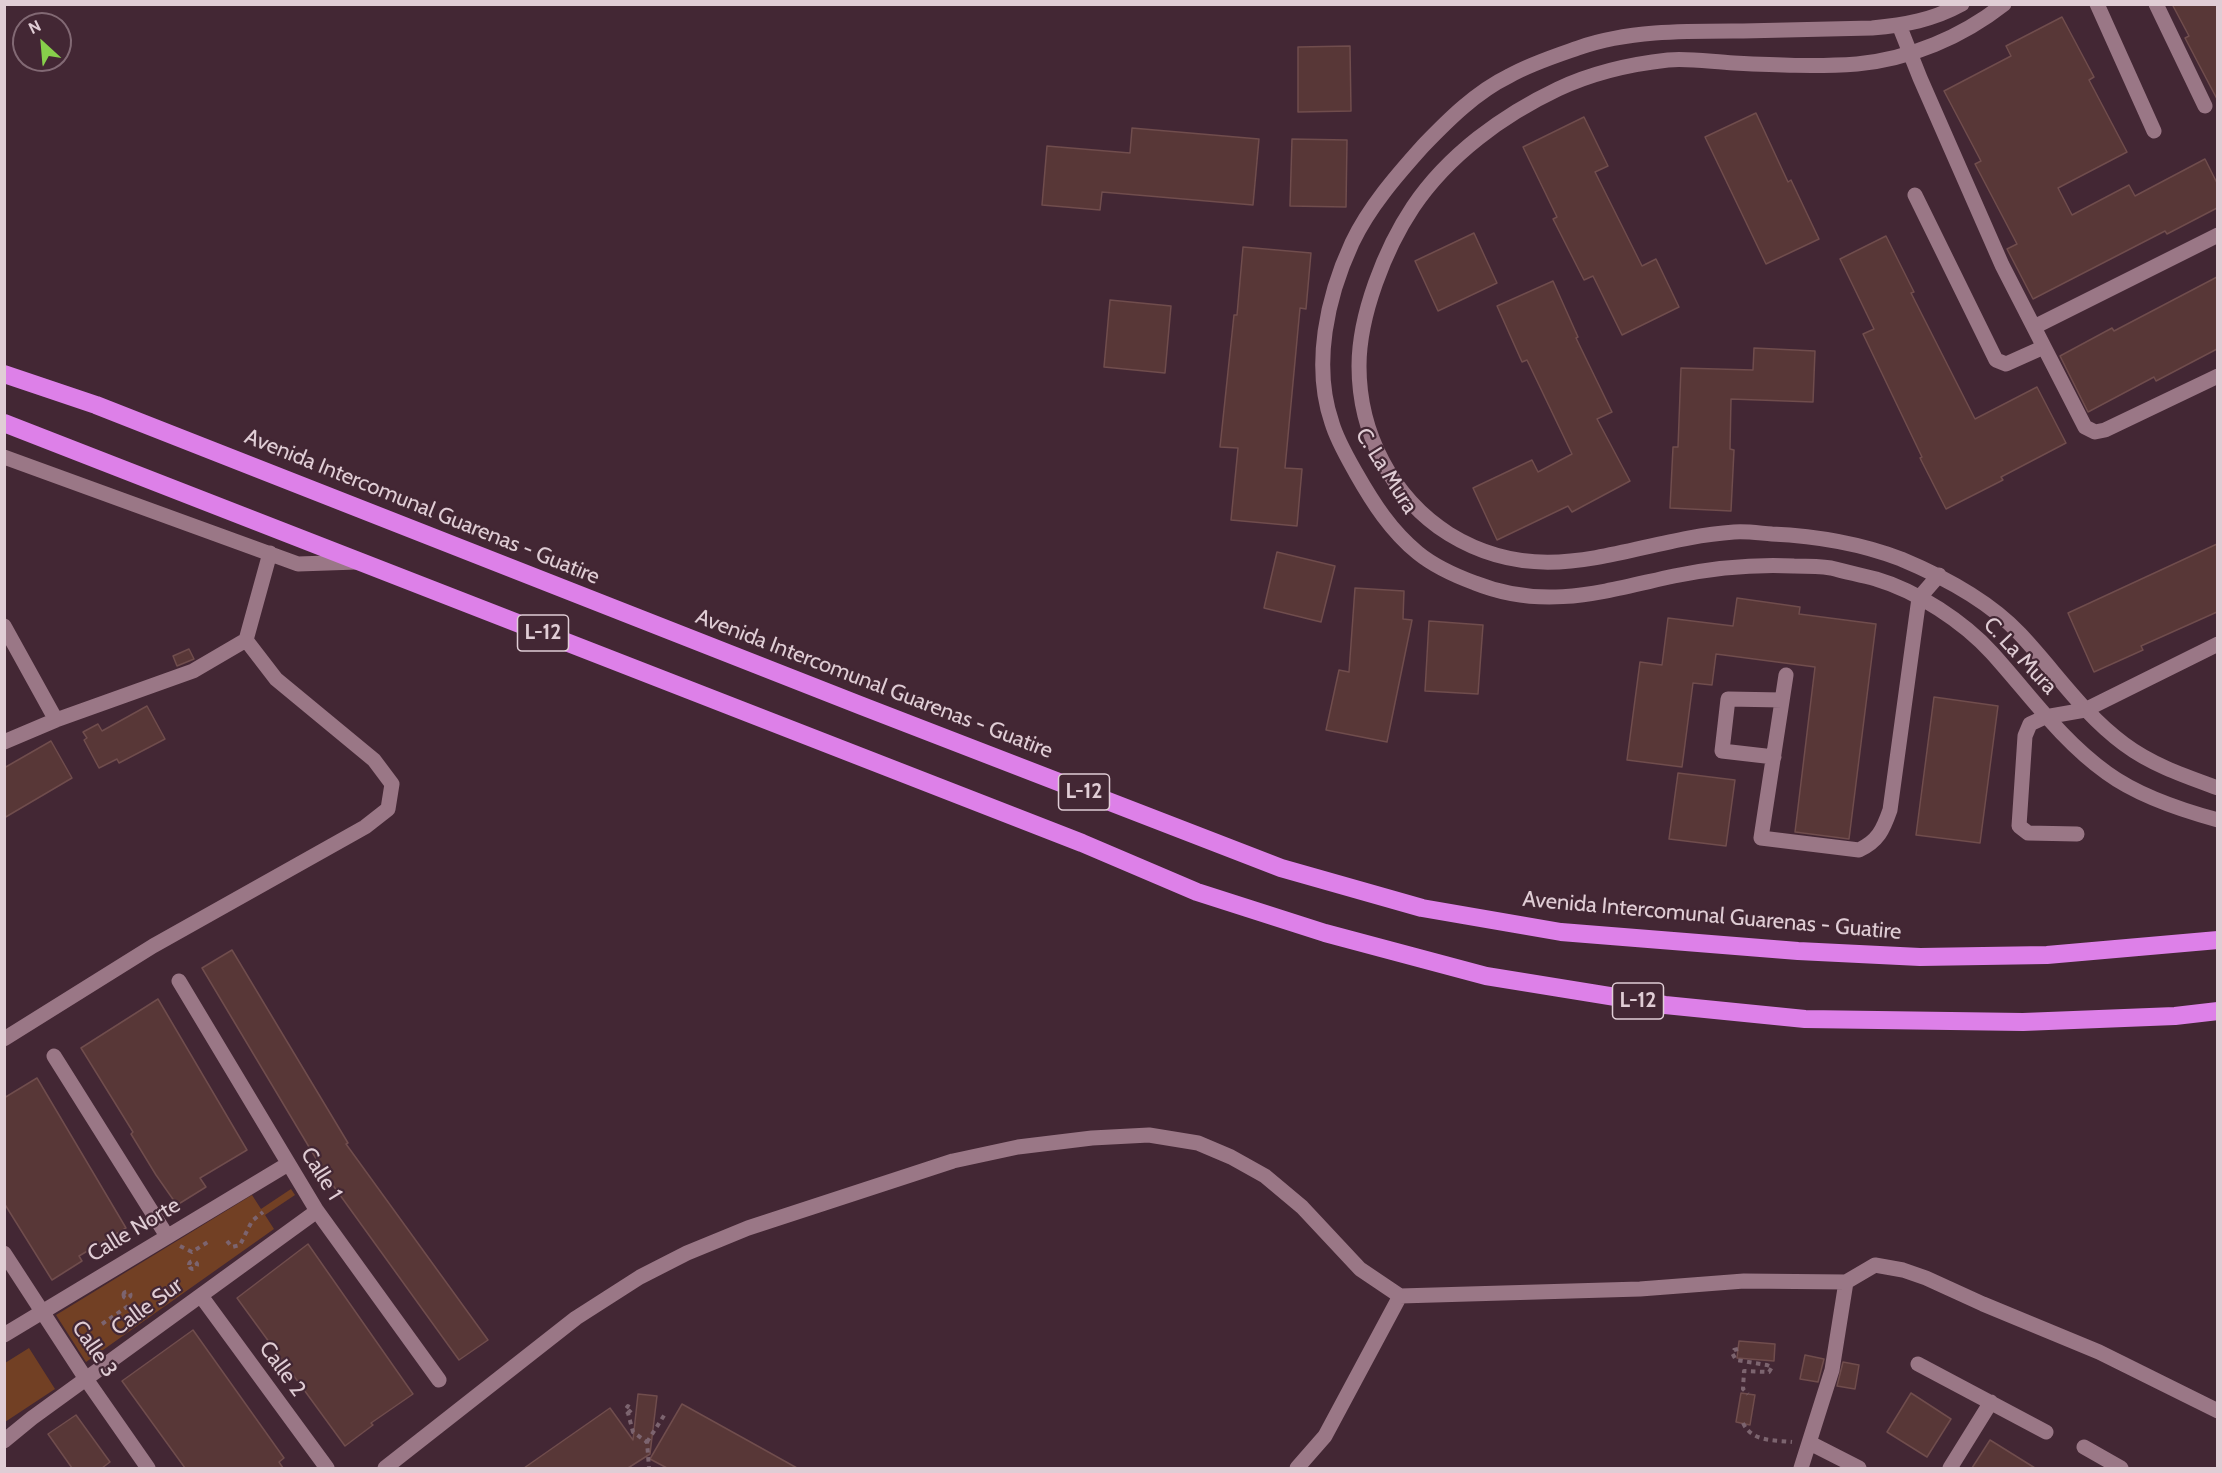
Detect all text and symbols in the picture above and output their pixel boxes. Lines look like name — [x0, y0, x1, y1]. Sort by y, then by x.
north arrow — [12, 12, 72, 72]
text: N — [26, 16, 44, 38]
street label: C. La Mura — [1349, 423, 1423, 519]
street label: Avenida Intercomunal Guarenas - Guatire — [241, 424, 603, 590]
street label: Avenida Intercomunal Guarenas - Guatire — [692, 604, 1056, 764]
street label: C. La Mura — [1978, 612, 2062, 700]
road number: L-12 — [518, 615, 568, 651]
road number: L-12 — [1058, 774, 1110, 810]
street label: Avenida Intercomunal Guarenas - Guatire — [1521, 886, 1903, 946]
road number: L-12 — [1612, 983, 1664, 1019]
street label: Calle 1 — [294, 1143, 348, 1205]
street label: Calle Norte — [83, 1192, 185, 1268]
street label: Calle Sur — [106, 1272, 188, 1342]
street label: Calle 3 — [66, 1316, 122, 1382]
street label: Calle 2 — [253, 1336, 311, 1402]

